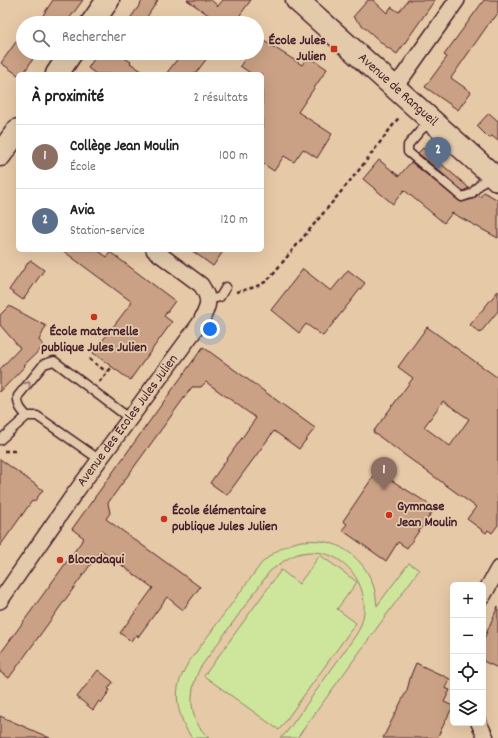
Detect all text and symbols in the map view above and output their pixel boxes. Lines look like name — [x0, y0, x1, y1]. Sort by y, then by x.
search box — [16, 16, 264, 60]
icon: search — [30, 27, 52, 49]
text: Rechercher — [62, 27, 126, 49]
place label: École Jules Julien — [269, 31, 327, 67]
marker: École Jules Julien — [329, 44, 339, 54]
street label: Avenue de Rangueil — [353, 49, 443, 132]
text: À proximité — [32, 86, 104, 110]
text: 2 résultats — [194, 89, 248, 108]
text: Collège Jean Moulin — [70, 136, 179, 158]
pin: 2 — [425, 137, 451, 170]
text: 1 — [44, 147, 46, 166]
text: 100 m — [219, 147, 248, 166]
text: École — [70, 158, 96, 177]
text: Avia — [70, 200, 94, 222]
text: 2 — [42, 211, 48, 230]
text: 120 m — [220, 211, 248, 230]
text: Station-service — [70, 222, 145, 241]
marker: École maternelle publique Jules Julien — [89, 312, 99, 322]
your location — [200, 319, 220, 339]
place label: École maternelle publique Jules Julien — [41, 322, 147, 358]
street label: Avenue des Écoles Jules Julien — [73, 351, 183, 491]
one-way arrow — [23, 381, 30, 389]
pin: 1 — [371, 457, 397, 490]
place label: Gymnase Jean Moulin — [397, 497, 458, 533]
place label: École élémentaire publique Jules Julien — [172, 501, 278, 537]
marker: Gymnase Jean Moulin — [384, 510, 394, 520]
marker: École élémentaire publique Jules Julien — [159, 514, 169, 524]
place label: Blocodaqui — [68, 550, 124, 570]
marker: Blocodaqui — [55, 555, 65, 565]
map controls — [450, 582, 486, 726]
button: + — [450, 582, 486, 618]
button: − — [450, 618, 486, 654]
button: locate — [450, 654, 486, 690]
button: layers — [450, 690, 486, 726]

